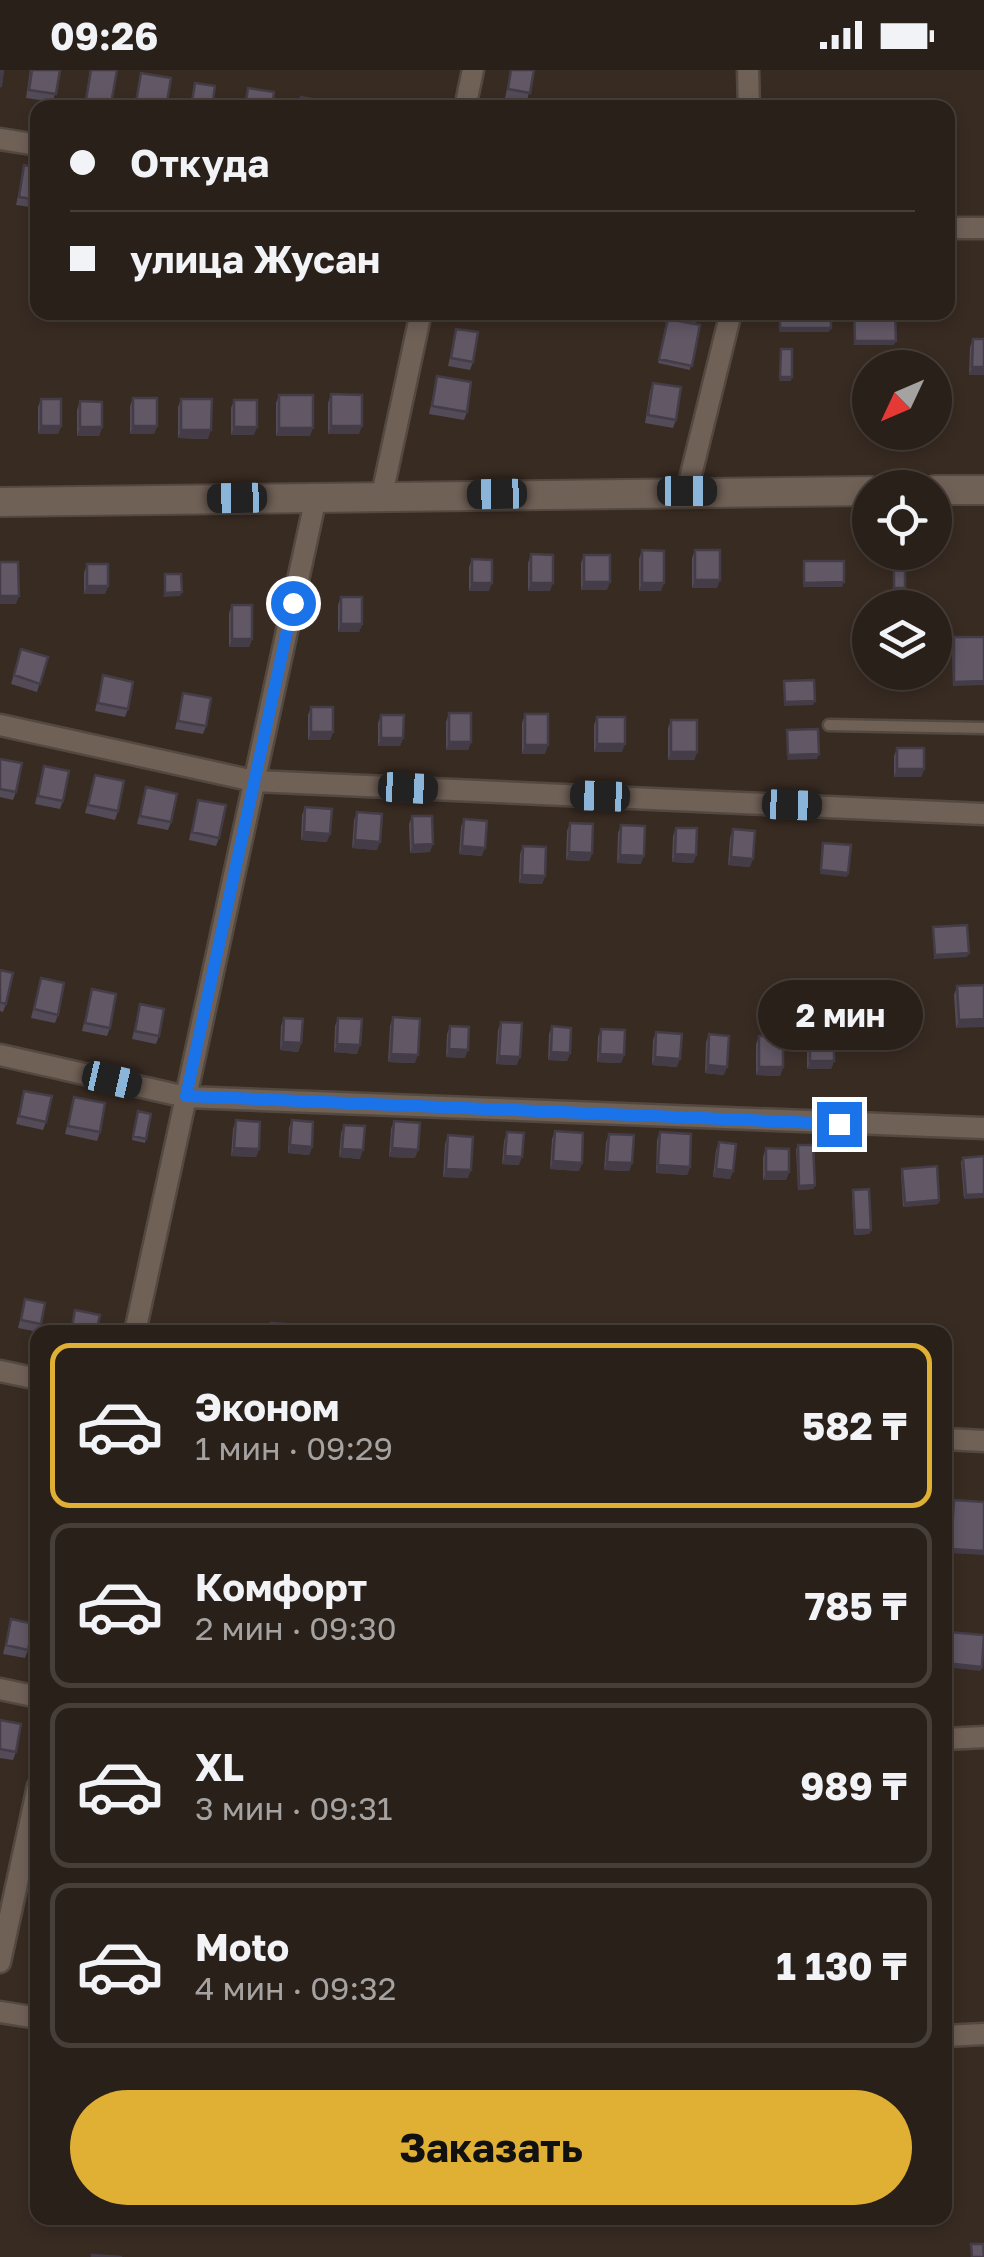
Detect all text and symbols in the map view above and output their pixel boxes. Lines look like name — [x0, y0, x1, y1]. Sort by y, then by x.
text: 09:26 — [50, 13, 158, 58]
text: Откуда — [130, 140, 269, 185]
text: улица Жусан — [130, 236, 380, 281]
north arrow — [852, 350, 952, 450]
map controls — [852, 350, 952, 690]
button: locate — [852, 470, 952, 570]
car — [657, 476, 717, 506]
car — [467, 478, 527, 510]
car — [207, 482, 267, 514]
route start — [271, 581, 316, 626]
button: layers — [852, 590, 952, 690]
car — [377, 771, 439, 805]
car — [569, 780, 631, 812]
car — [761, 789, 823, 821]
callout: 2 мин — [756, 979, 922, 1049]
text: 2 мин — [796, 996, 885, 1034]
car — [79, 1059, 145, 1101]
route end — [817, 1102, 862, 1147]
icon: car — [75, 1381, 165, 1471]
text: Эконом — [195, 1384, 339, 1429]
text: 582 ₸ — [802, 1403, 907, 1448]
text: 1 мин · 09:29 — [195, 1429, 393, 1467]
icon: car — [75, 1561, 165, 1651]
text: Комфорт — [195, 1564, 367, 1609]
text: 785 ₸ — [805, 1583, 907, 1628]
text: 2 мин · 09:30 — [195, 1609, 397, 1647]
icon: car — [75, 1741, 165, 1831]
text: XL — [195, 1744, 244, 1789]
text: 989 ₸ — [800, 1763, 907, 1808]
text: 3 мин · 09:31 — [195, 1789, 392, 1827]
icon: car — [75, 1921, 165, 2011]
text: Moto — [195, 1924, 289, 1969]
text: 1 130 ₸ — [776, 1943, 907, 1988]
text: 4 мин · 09:32 — [195, 1969, 396, 2007]
button: Заказать — [70, 2090, 912, 2205]

